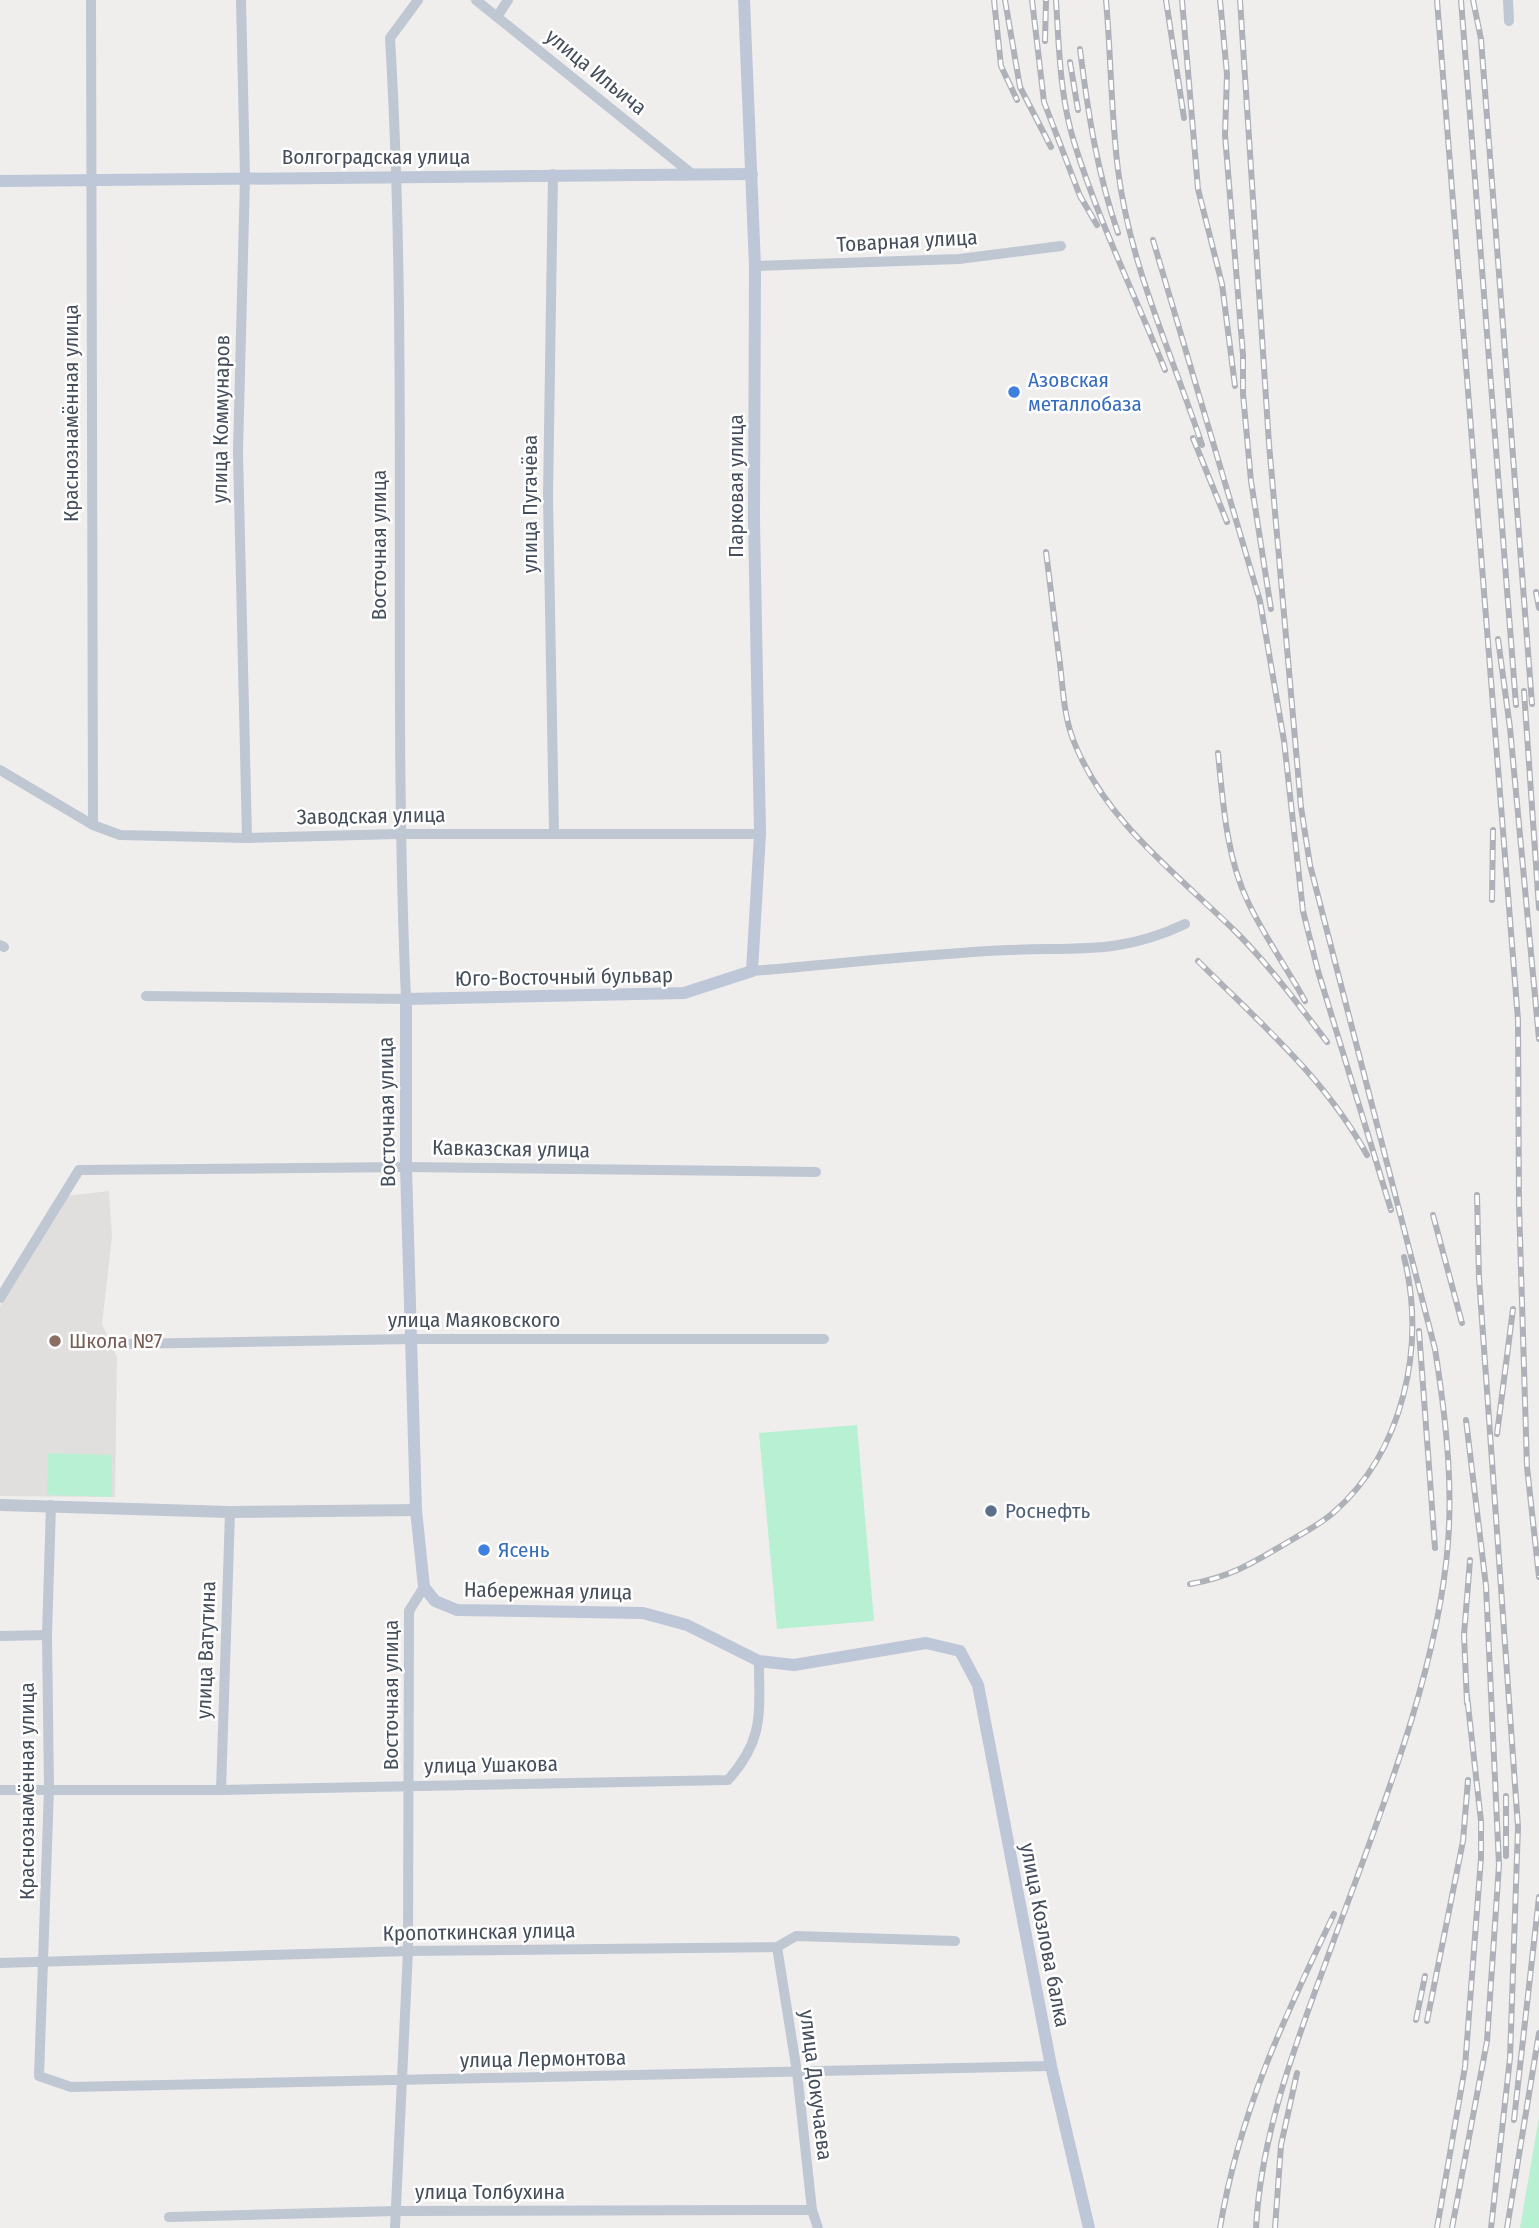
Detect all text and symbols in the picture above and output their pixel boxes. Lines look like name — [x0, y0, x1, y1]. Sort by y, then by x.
street label: улица Ильича — [540, 23, 652, 121]
street label: Волгоградская улица — [282, 144, 470, 170]
street label: Товарная улица — [836, 224, 978, 258]
street label: Краснознамённая улица — [58, 304, 84, 522]
street label: улица Коммунаров — [207, 334, 235, 504]
place label: Азовская металлобаза — [1028, 367, 1142, 417]
marker: Азовская металлобаза — [1006, 384, 1022, 400]
street label: Парковая улица — [723, 414, 749, 558]
street label: улица Пугачёва — [517, 435, 543, 573]
street label: Восточная улица — [366, 470, 392, 620]
street label: Заводская улица — [296, 802, 446, 830]
street label: Юго-Восточный бульвар — [455, 962, 673, 992]
street label: Восточная улица — [373, 1037, 401, 1187]
street label: Кавказская улица — [432, 1135, 590, 1163]
street label: улица Маяковского — [388, 1307, 560, 1333]
place label: Школа №7 — [69, 1328, 162, 1354]
marker: Школа №7 — [47, 1333, 63, 1349]
place label: Роснефть — [1005, 1498, 1090, 1524]
marker: Роснефть — [983, 1503, 999, 1519]
place label: Ясень — [498, 1537, 550, 1563]
marker: Ясень — [476, 1542, 492, 1558]
street label: Набережная улица — [464, 1577, 632, 1605]
street label: улица Ватутина — [191, 1581, 221, 1719]
street label: Восточная улица — [378, 1620, 404, 1770]
street label: Краснознамённая улица — [14, 1682, 40, 1900]
street label: улица Ушакова — [424, 1751, 558, 1779]
street label: улица Козлова балка — [1014, 1841, 1076, 2029]
street label: Кропоткинская улица — [382, 1917, 576, 1947]
street label: улица Докучаева — [794, 2008, 838, 2162]
street label: улица Лермонтова — [460, 2045, 626, 2073]
street label: улица Толбухина — [415, 2179, 565, 2205]

